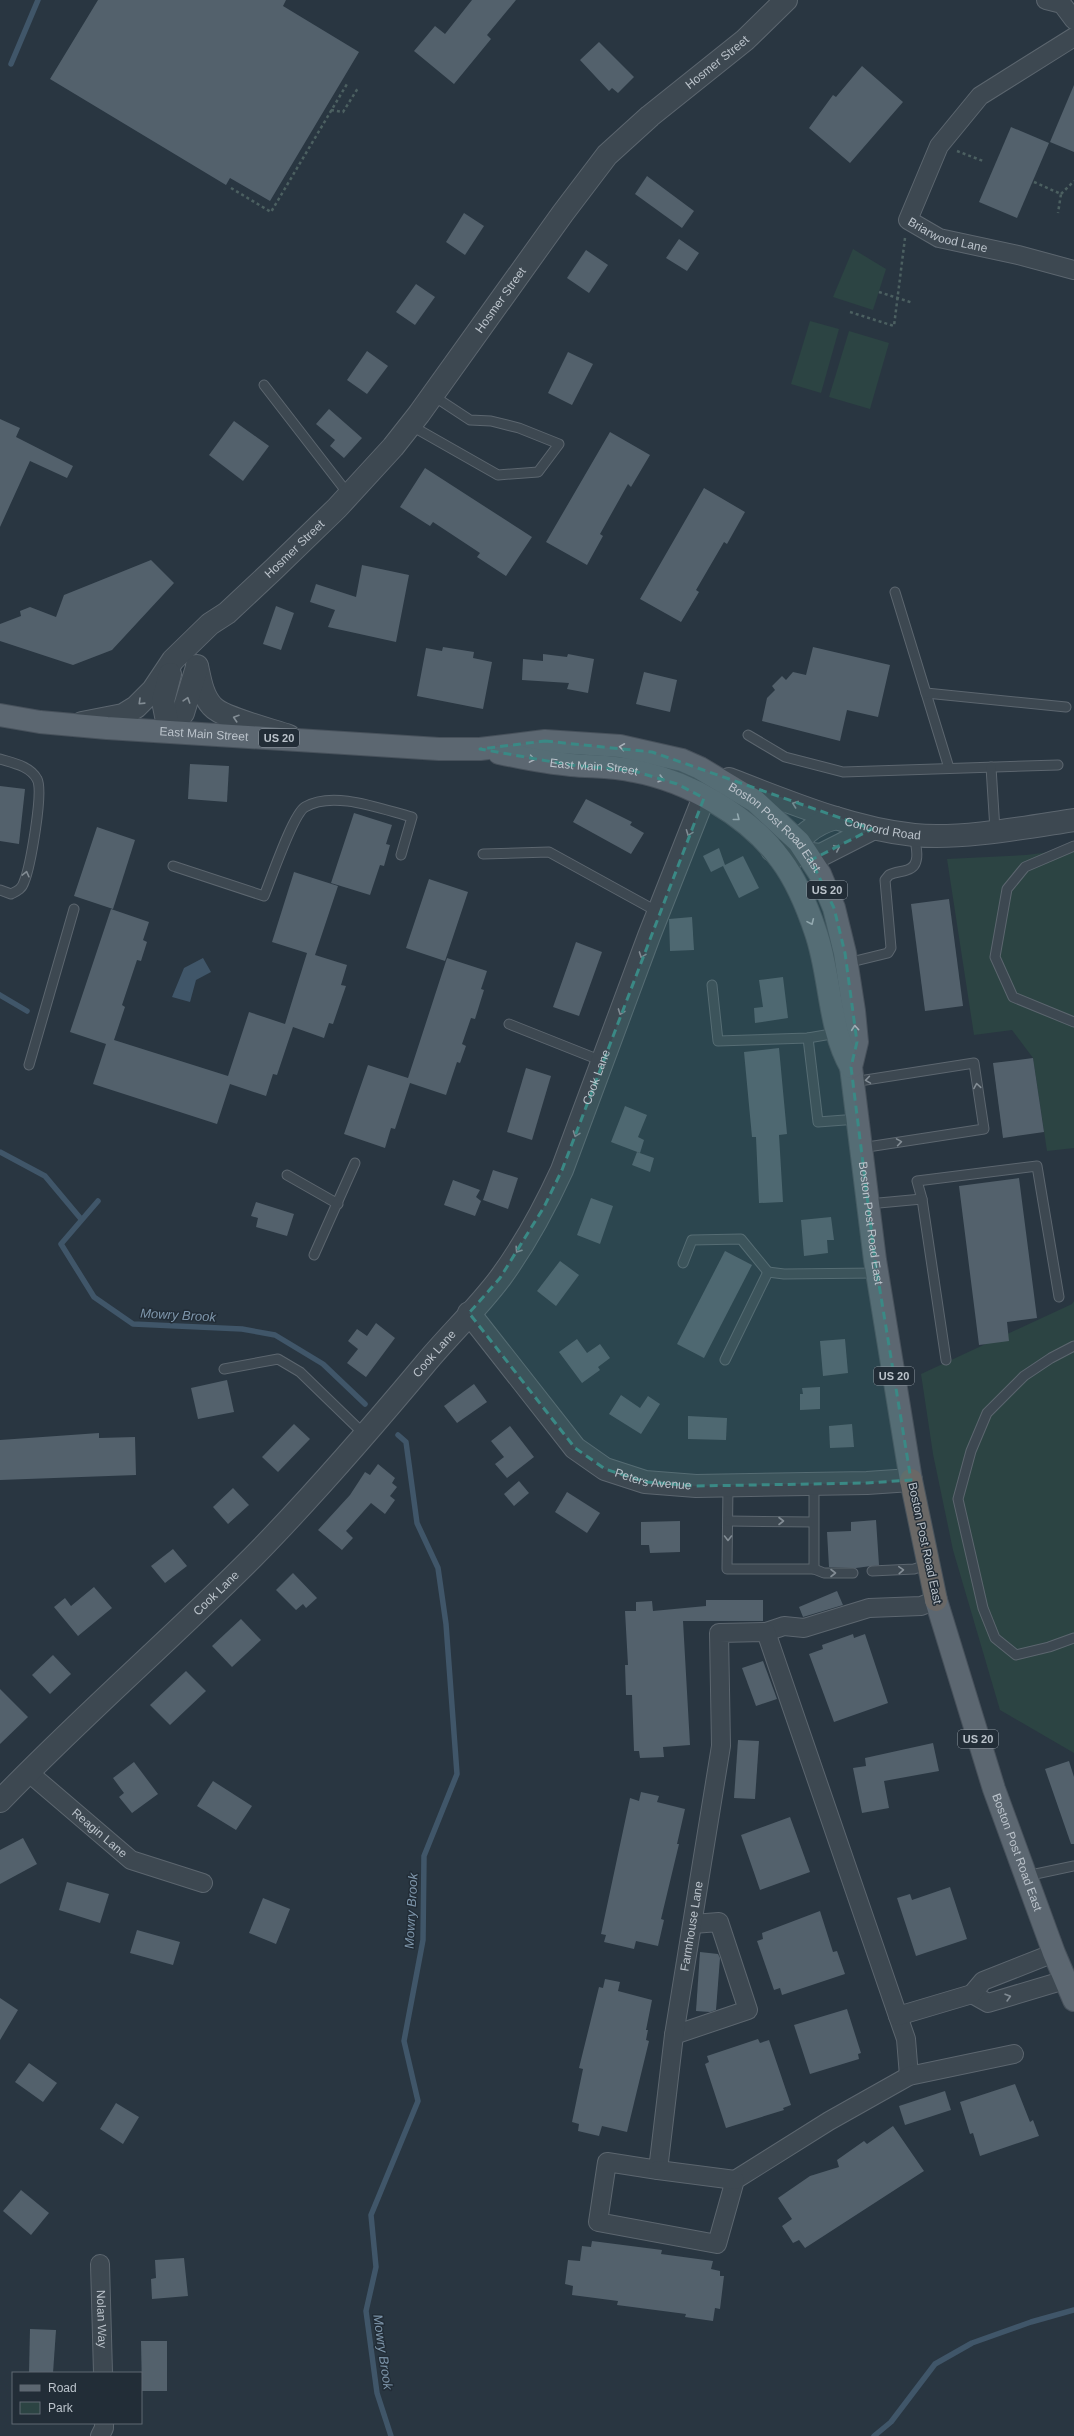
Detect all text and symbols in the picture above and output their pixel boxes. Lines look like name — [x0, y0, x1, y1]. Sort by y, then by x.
street label: Hosmer Street — [683, 32, 753, 92]
street label: Briarwood Lane — [905, 214, 989, 255]
street label: Hosmer Street — [472, 264, 529, 336]
street label: Hosmer Street — [262, 517, 328, 581]
one-way arrow — [138, 697, 146, 705]
one-way arrow — [182, 697, 191, 704]
one-way arrow — [233, 715, 240, 723]
street label: East Main Street — [159, 724, 249, 744]
road number: US 20 — [259, 729, 299, 747]
one-way arrow — [619, 743, 625, 752]
one-way arrow — [529, 755, 536, 763]
street label: East Main Street — [549, 756, 640, 779]
one-way arrow — [657, 774, 664, 783]
street label: Boston Post Road East — [726, 780, 824, 875]
one-way arrow — [791, 800, 798, 808]
one-way arrow — [732, 814, 739, 821]
street label: Concord Road — [843, 814, 921, 843]
one-way arrow — [685, 830, 693, 837]
one-way arrow — [833, 845, 841, 853]
one-way arrow — [22, 871, 30, 877]
road number: US 20 — [807, 881, 847, 899]
one-way arrow — [807, 918, 815, 925]
one-way arrow — [638, 951, 646, 958]
one-way arrow — [617, 1008, 625, 1015]
one-way arrow — [851, 1025, 860, 1031]
street label: Cook Lane — [580, 1047, 613, 1107]
one-way arrow — [865, 1075, 871, 1084]
one-way arrow — [973, 1083, 982, 1089]
one-way arrow — [572, 1130, 580, 1137]
one-way arrow — [896, 1138, 903, 1147]
street label: Boston Post Road East — [856, 1161, 886, 1286]
one-way arrow — [515, 1246, 523, 1253]
water label: Mowry Brook — [140, 1306, 218, 1325]
street label: Cook Lane — [410, 1327, 459, 1380]
road number: US 20 — [874, 1367, 914, 1385]
street label: Peters Avenue — [613, 1466, 692, 1493]
street label: Boston Post Road East — [905, 1481, 945, 1606]
one-way arrow — [778, 1517, 784, 1525]
one-way arrow — [724, 1535, 732, 1541]
one-way arrow — [898, 1565, 904, 1574]
street label: Cook Lane — [190, 1568, 242, 1618]
one-way arrow — [830, 1569, 836, 1577]
road number: US 20 — [958, 1730, 998, 1748]
street label: Boston Post Road East — [989, 1791, 1045, 1914]
street label: Reagin Lane — [69, 1806, 130, 1861]
water label: Mowry Brook — [402, 1871, 421, 1949]
street label: Farmhouse Lane — [677, 1880, 706, 1972]
one-way arrow — [1004, 1993, 1011, 2002]
street label: Nolan Way — [94, 2290, 109, 2348]
water label: Mowry Brook — [370, 2313, 396, 2392]
legend — [12, 2372, 142, 2424]
text: Road — [48, 2381, 77, 2395]
text: Park — [48, 2401, 74, 2415]

